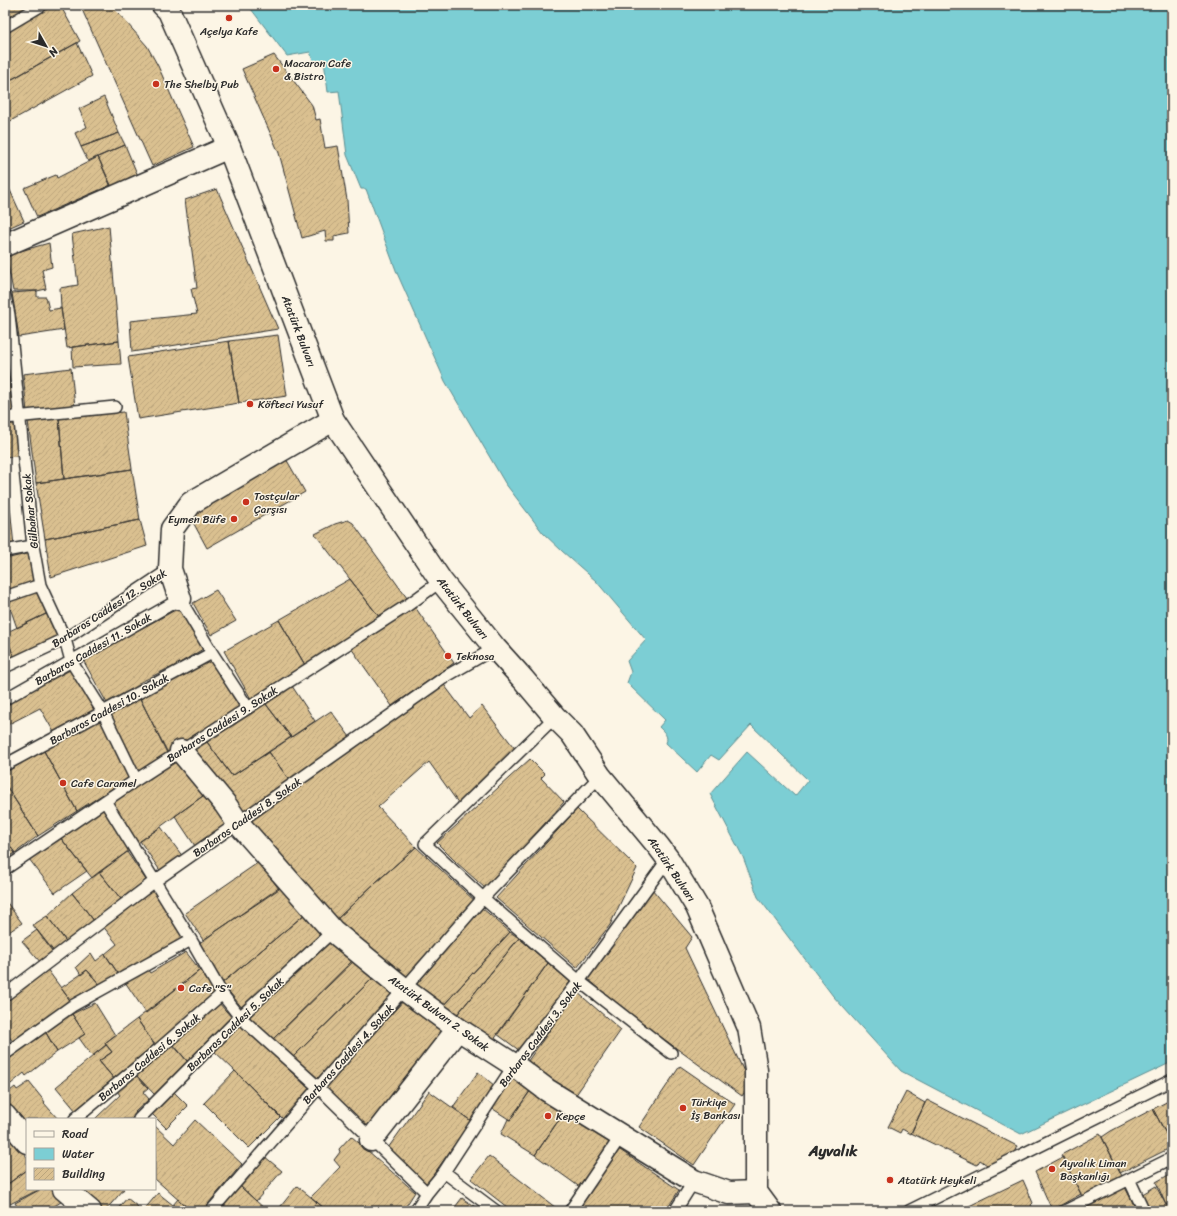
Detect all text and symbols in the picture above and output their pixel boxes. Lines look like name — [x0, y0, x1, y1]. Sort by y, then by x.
marker: Açelya Kafe — [224, 13, 234, 23]
place label: Açelya Kafe — [199, 22, 258, 41]
north arrow — [26, 26, 66, 66]
text: N — [43, 42, 64, 61]
place label: Macaron Cafe & Bistro — [284, 54, 352, 86]
marker: Macaron Cafe & Bistro — [271, 64, 281, 74]
place label: The Shelby Pub — [164, 75, 239, 94]
marker: The Shelby Pub — [151, 79, 161, 89]
street label: Atatürk Bulvarı — [276, 292, 321, 370]
place label: Köfteci Yusuf — [258, 395, 324, 414]
marker: Köfteci Yusuf — [245, 399, 255, 409]
street label: Gülbahar Sokak — [17, 472, 44, 549]
place label: Tostçular Çarşısı — [254, 487, 301, 519]
marker: Tostçular Çarşısı — [241, 497, 251, 507]
place label: Eymen Büfe — [168, 510, 226, 529]
marker: Eymen Büfe — [229, 514, 239, 524]
street label: Barbaros Caddesi 12. Sokak — [48, 564, 171, 653]
street label: Atatürk Bulvarı — [431, 572, 493, 644]
street label: Barbaros Caddesi 11. Sokak — [31, 608, 155, 691]
place label: Teknosa — [456, 647, 495, 666]
marker: Teknosa — [443, 651, 453, 661]
street label: Barbaros Caddesi 10. Sokak — [46, 668, 173, 750]
street label: Barbaros Caddesi 9. Sokak — [163, 681, 282, 768]
street label: Barbaros Caddesi 8. Sokak — [189, 772, 306, 862]
place label: Cafe Caramel — [71, 774, 137, 793]
marker: Cafe Caramel — [58, 778, 68, 788]
street label: Atatürk Bulvarı — [642, 832, 701, 906]
street label: Atatürk Bulvarı 2. Sokak — [383, 970, 493, 1057]
street label: Barbaros Caddesi 5. Sokak — [182, 972, 289, 1076]
street label: Barbaros Caddesi 3. Sokak — [494, 977, 587, 1091]
place label: Cafe "S" — [189, 979, 232, 998]
marker: Cafe "S" — [176, 983, 186, 993]
street label: Barbaros Caddesi 4. Sokak — [298, 1000, 399, 1109]
street label: Barbaros Caddesi 6. Sokak — [94, 1009, 205, 1106]
place label: Türkiye İş Bankası — [690, 1093, 741, 1125]
marker: Türkiye İş Bankası — [678, 1103, 688, 1113]
place label: Kepçe — [556, 1107, 586, 1126]
marker: Kepçe — [543, 1111, 553, 1121]
legend — [26, 1118, 156, 1190]
text: Road — [62, 1123, 89, 1145]
district label: Ayvalık — [808, 1138, 858, 1164]
text: Water — [62, 1143, 95, 1165]
place label: Ayvalık Liman Başkanlığı — [1059, 1154, 1127, 1186]
text: Building — [62, 1163, 105, 1185]
marker: Ayvalık Liman Başkanlığı — [1047, 1164, 1057, 1174]
place label: Atatürk Heykeli — [897, 1171, 977, 1190]
marker: Atatürk Heykeli — [885, 1175, 895, 1185]

